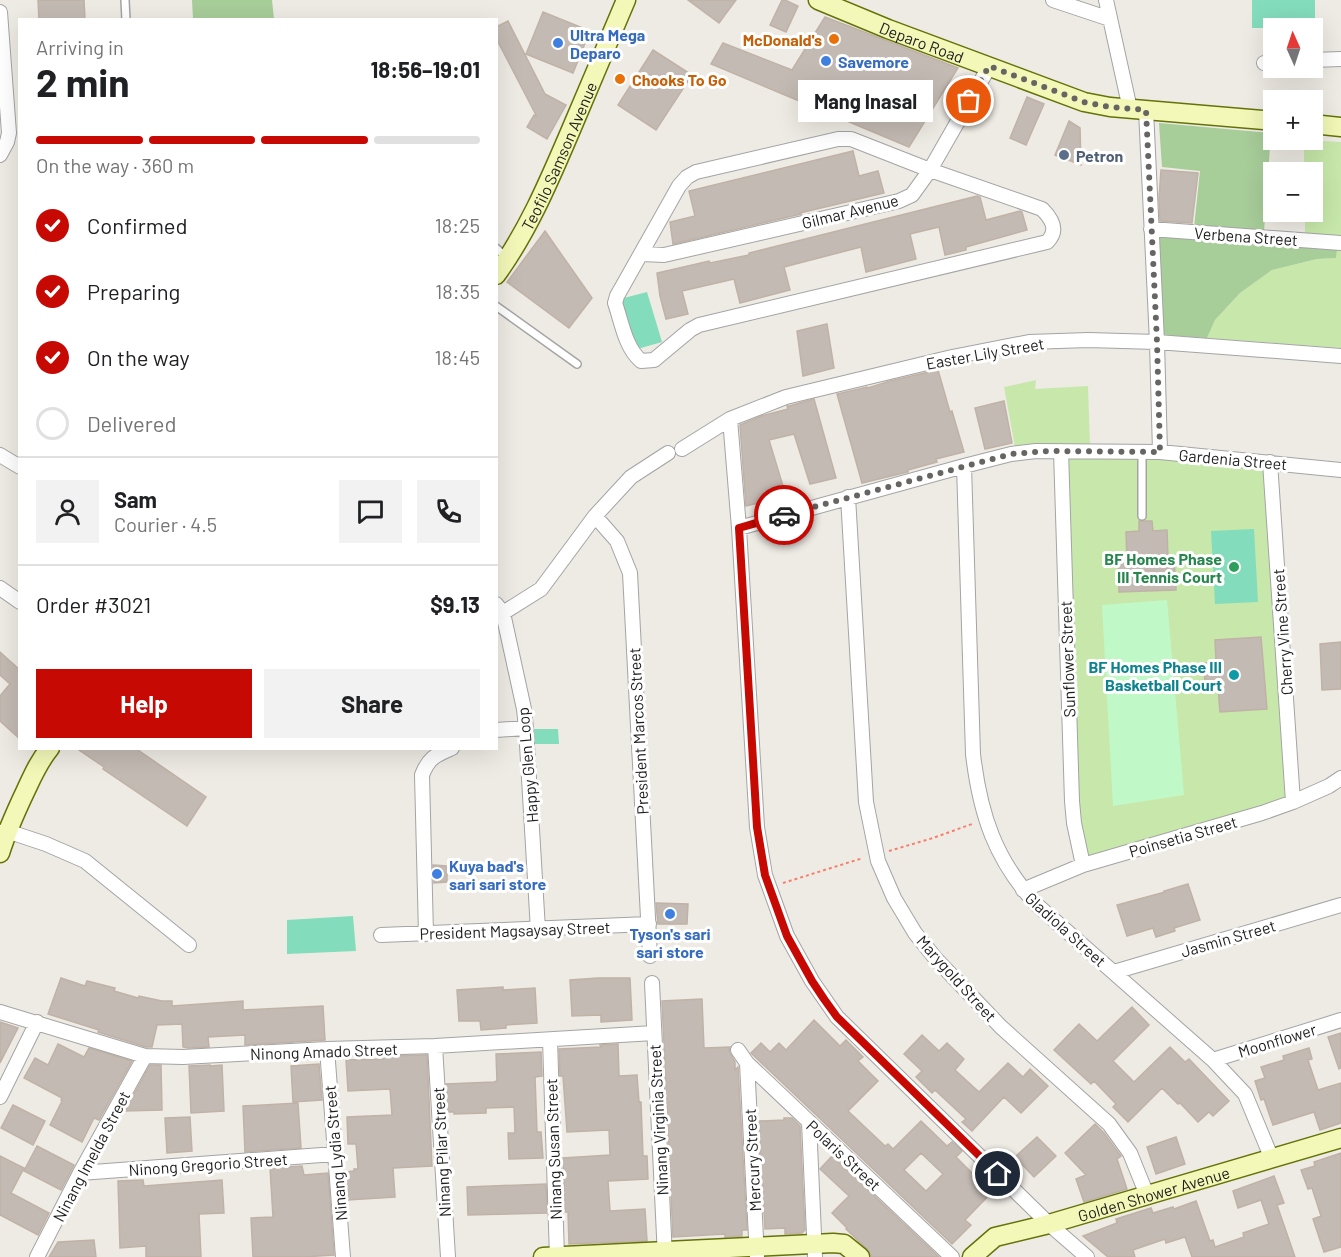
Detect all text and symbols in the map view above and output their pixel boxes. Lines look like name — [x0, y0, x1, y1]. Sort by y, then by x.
street label: Deparo Road — [877, 17, 967, 66]
north arrow — [1263, 18, 1323, 78]
map controls — [1263, 18, 1323, 222]
place label: Ultra Mega Deparo — [570, 25, 645, 62]
place label: McDonald's — [743, 30, 822, 49]
marker: McDonald's — [827, 32, 841, 46]
text: Arriving in — [36, 35, 124, 59]
marker: Ultra Mega Deparo — [551, 36, 565, 50]
place label: Savemore — [838, 52, 909, 71]
marker: Savemore — [819, 54, 833, 68]
text: 18:56–19:01 — [371, 56, 480, 82]
text: 2 min — [36, 58, 129, 105]
place label: Chooks To Go — [632, 70, 727, 89]
marker: Chooks To Go — [613, 72, 627, 86]
pin — [943, 75, 994, 126]
street label: Teofilo Samson Avenue — [517, 79, 600, 233]
callout: Mang Inasal — [798, 80, 933, 122]
icon: bag — [952, 84, 985, 117]
text: Mang Inasal — [814, 89, 917, 113]
button: + — [1263, 90, 1323, 150]
place label: Petron — [1076, 146, 1123, 165]
marker: Petron — [1057, 148, 1071, 162]
text: On the way · 360 m — [36, 153, 194, 177]
button: − — [1263, 162, 1323, 222]
street label: Gilmar Avenue — [800, 190, 900, 232]
icon: check — [36, 209, 69, 242]
text: Confirmed — [87, 212, 187, 238]
text: 18:25 — [435, 213, 480, 237]
street label: Verbena Street — [1194, 223, 1298, 249]
icon: check — [36, 275, 69, 308]
text: Preparing — [87, 278, 180, 304]
text: 18:35 — [435, 279, 480, 303]
street label: Easter Lily Street — [924, 333, 1046, 373]
icon: check — [36, 341, 69, 374]
text: On the way — [87, 344, 190, 370]
text: 18:45 — [435, 345, 480, 369]
text: Delivered — [87, 410, 176, 436]
street label: Gardenia Street — [1178, 445, 1288, 473]
button: person — [36, 480, 99, 543]
button: chat — [339, 480, 402, 543]
button: phone — [417, 480, 480, 543]
courier — [754, 485, 814, 545]
text: Sam — [114, 486, 157, 512]
icon: car — [768, 499, 801, 532]
text: Courier · 4.5 — [114, 512, 217, 536]
place label: BF Homes Phase III Tennis Court — [1104, 549, 1222, 586]
marker: BF Homes Phase III Tennis Court — [1227, 560, 1241, 574]
street label: Cherry Vine Street — [1268, 568, 1296, 696]
text: Order #3021 — [36, 591, 151, 617]
text: $9.13 — [430, 591, 480, 617]
street label: Sunflower Street — [1055, 600, 1079, 718]
street label: President Marcos Street — [624, 647, 652, 815]
place label: BF Homes Phase III Basketball Court — [1088, 657, 1222, 694]
marker: BF Homes Phase III Basketball Court — [1227, 668, 1241, 682]
button: Help — [36, 669, 252, 738]
button: Share — [264, 669, 480, 738]
street label: Happy Glen Loop — [512, 706, 542, 824]
street label: Poinsetia Street — [1127, 811, 1239, 861]
place label: Kuya bad's sari sari store — [449, 856, 547, 893]
marker: Kuya bad's sari sari store — [430, 867, 444, 881]
street label: Gladiola Street — [1022, 888, 1110, 970]
marker: Tyson's sari sari store — [663, 907, 677, 921]
street label: Jasmin Street — [1178, 915, 1278, 961]
street label: President Magsaysay Street — [419, 917, 611, 943]
place label: Tyson's sari sari store — [629, 924, 711, 961]
street label: Marygold Street — [913, 931, 1001, 1025]
street label: Moonflower — [1236, 1019, 1319, 1061]
street label: Ninong Amado Street — [250, 1039, 398, 1063]
street label: Ninang Virginia Street — [645, 1044, 671, 1196]
street label: Ninang Susan Street — [541, 1078, 565, 1220]
street label: Ninang Lydia Street — [320, 1084, 350, 1222]
street label: Ninang Pilar Street — [428, 1086, 454, 1218]
street label: Ninang Imelda Street — [48, 1087, 134, 1225]
street label: Mercury Street — [740, 1108, 764, 1212]
street label: Polaris Street — [803, 1116, 885, 1194]
pin — [972, 1148, 1023, 1199]
street label: Ninong Gregorio Street — [128, 1149, 288, 1179]
icon: home — [981, 1157, 1014, 1190]
street label: Golden Shower Avenue — [1075, 1162, 1232, 1225]

